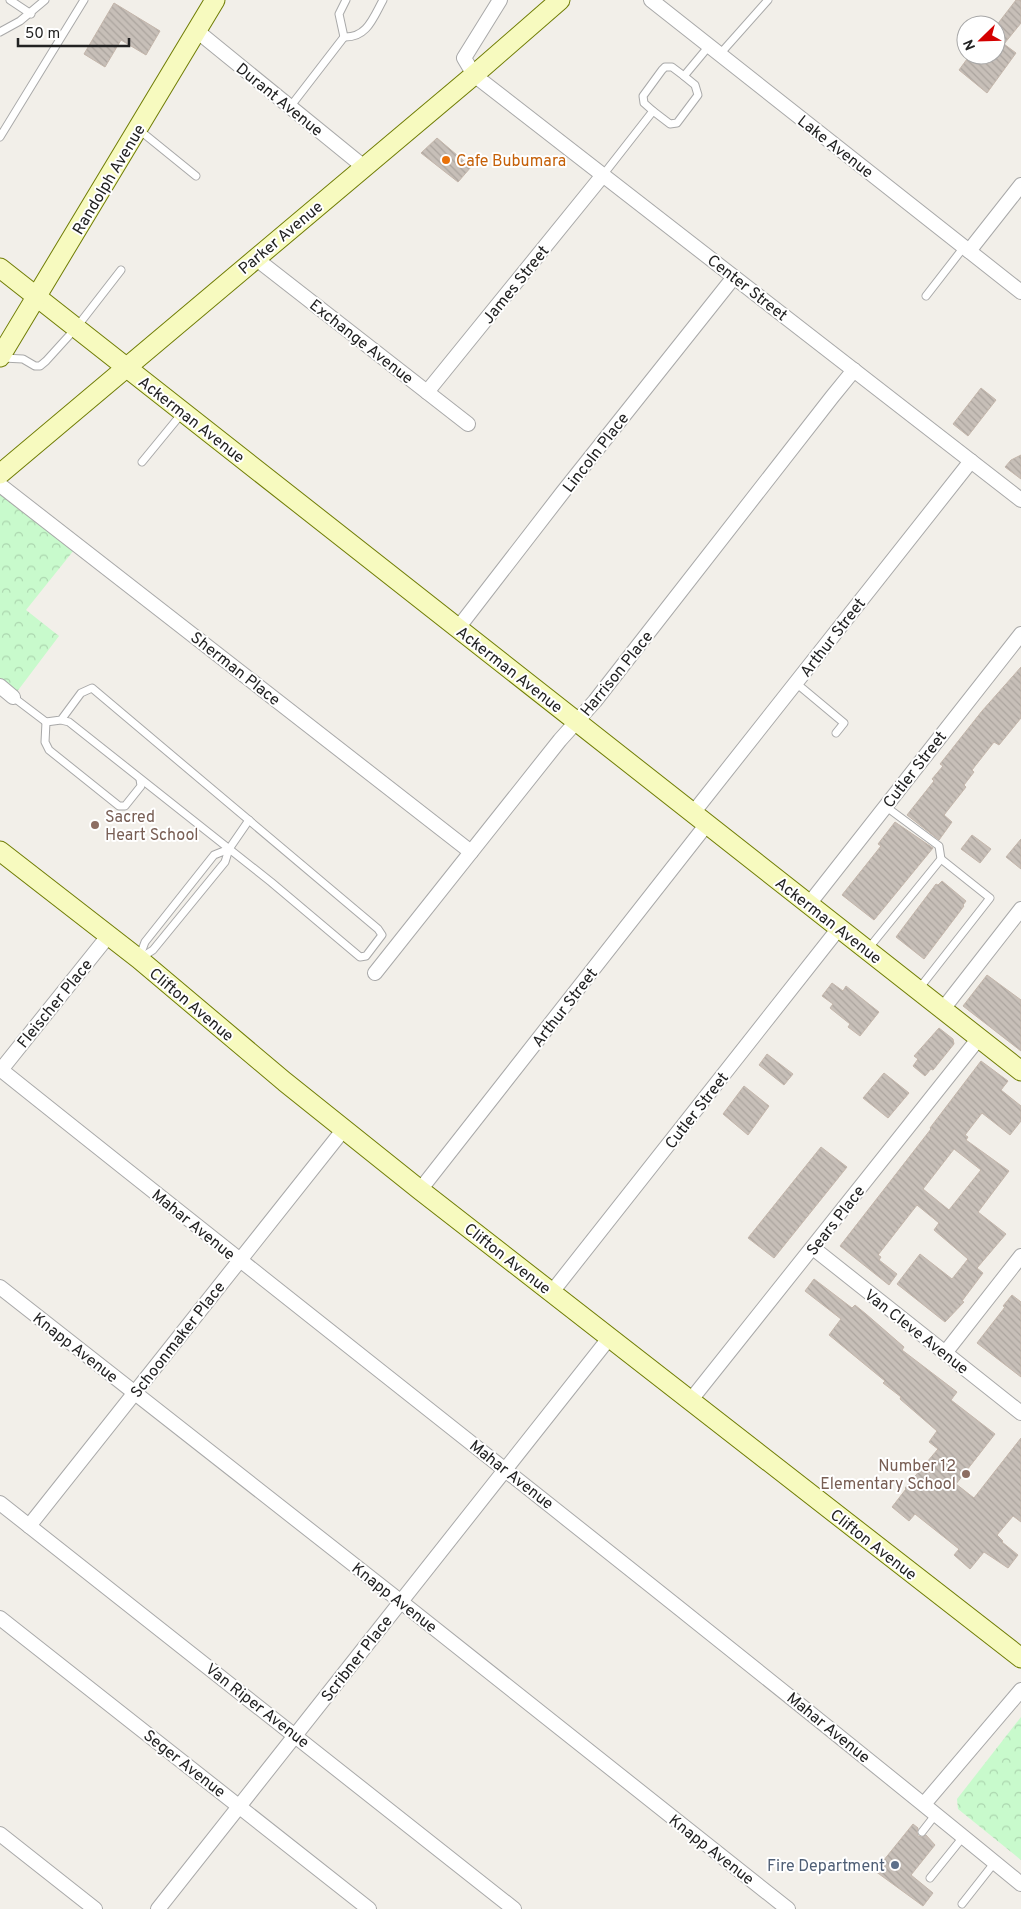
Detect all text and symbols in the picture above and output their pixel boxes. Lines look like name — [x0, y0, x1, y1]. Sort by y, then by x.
scale bar — [18, 15, 129, 47]
north arrow — [956, 15, 1006, 65]
text: 50 m — [25, 25, 60, 44]
text: N — [961, 37, 980, 52]
street label: Durant Avenue — [231, 59, 326, 142]
street label: Lake Avenue — [793, 112, 877, 183]
street label: Randolph Avenue — [69, 121, 151, 239]
place label: Cafe Bubumara — [456, 152, 566, 172]
marker: Cafe Bubumara — [440, 154, 452, 166]
street label: Parker Avenue — [235, 197, 328, 280]
street label: James Street — [479, 242, 554, 328]
street label: Center Street — [703, 251, 791, 326]
street label: Exchange Avenue — [305, 296, 417, 389]
street label: Ackerman Avenue — [134, 373, 248, 468]
street label: Lincoln Place — [559, 409, 634, 497]
street label: Arthur Street — [796, 595, 871, 682]
street label: Ackerman Avenue — [452, 623, 566, 718]
street label: Harrison Place — [577, 627, 658, 721]
street label: Sherman Place — [186, 628, 284, 711]
street label: Cutler Street — [879, 728, 952, 813]
place label: Sacred Heart School — [105, 808, 199, 846]
marker: Sacred Heart School — [89, 819, 101, 831]
street label: Ackerman Avenue — [771, 874, 885, 969]
street label: Fleischer Place — [14, 956, 98, 1053]
street label: Clifton Avenue — [144, 964, 237, 1047]
street label: Arthur Street — [528, 965, 603, 1052]
street label: Cutler Street — [661, 1069, 734, 1154]
street label: Sears Place — [803, 1182, 870, 1260]
street label: Mahar Avenue — [147, 1186, 238, 1265]
street label: Clifton Avenue — [459, 1220, 554, 1300]
street label: Schoonmaker Place — [127, 1278, 230, 1402]
street label: Van Cleve Avenue — [860, 1286, 972, 1380]
street label: Knapp Avenue — [28, 1309, 121, 1388]
street label: Mahar Avenue — [465, 1436, 557, 1515]
place label: Number 12 Elementary School — [820, 1457, 956, 1495]
marker: Number 12 Elementary School — [960, 1468, 972, 1480]
street label: Clifton Avenue — [825, 1506, 920, 1586]
street label: Knapp Avenue — [347, 1559, 440, 1638]
street label: Scribner Place — [318, 1612, 398, 1706]
street label: Van Riper Avenue — [201, 1660, 313, 1753]
street label: Mahar Avenue — [782, 1689, 873, 1768]
street label: Seger Avenue — [139, 1726, 229, 1803]
street label: Knapp Avenue — [664, 1811, 757, 1890]
place label: Fire Department — [767, 1857, 885, 1877]
marker: Fire Department — [889, 1859, 901, 1871]

